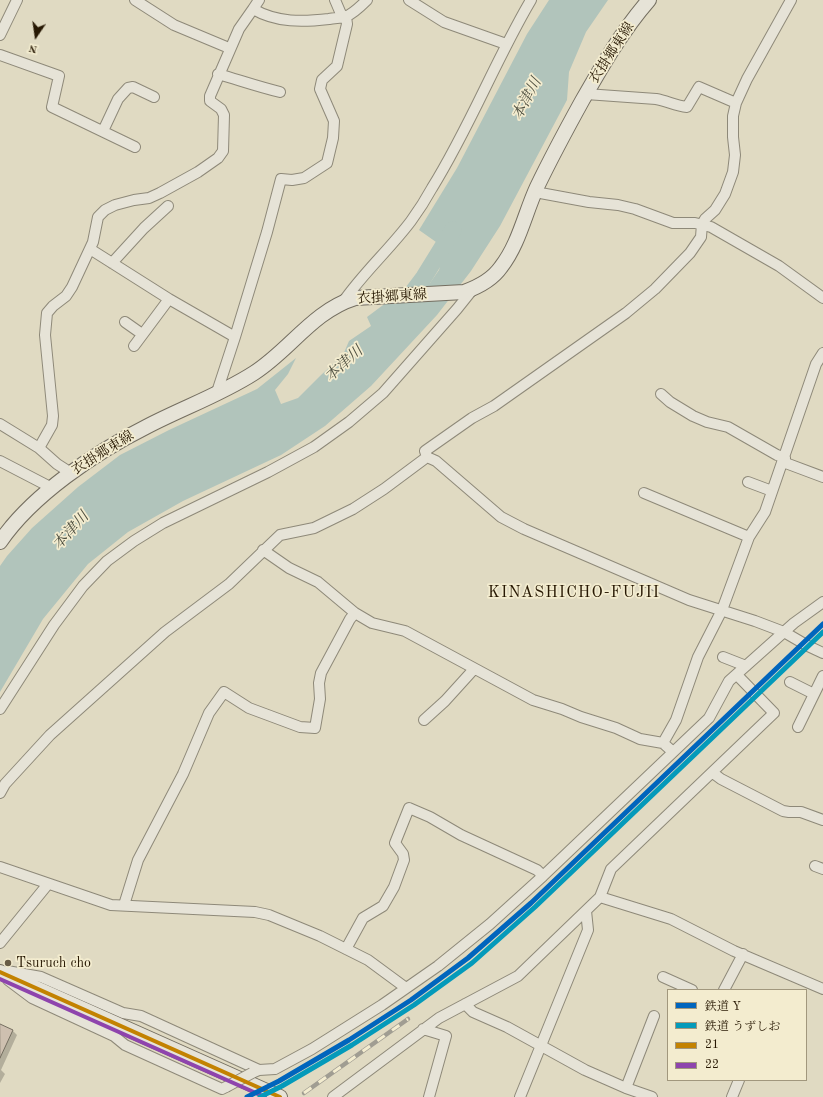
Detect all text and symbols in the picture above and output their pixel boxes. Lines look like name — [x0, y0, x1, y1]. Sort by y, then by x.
north arrow — [16, 16, 56, 56]
street label: 衣掛郷東線 — [586, 19, 638, 87]
text: N — [28, 42, 39, 54]
water label: 本津川 — [508, 75, 546, 123]
street label: 衣掛郷東線 — [356, 286, 428, 308]
water label: 本津川 — [321, 342, 367, 386]
street label: 衣掛郷東線 — [69, 427, 137, 479]
water label: 本津川 — [49, 508, 93, 554]
district label: KINASHICHO-FUJII — [488, 583, 660, 603]
place label: Tsuruch cho — [16, 955, 91, 971]
marker: Tsuruch cho — [3, 958, 13, 968]
legend — [667, 989, 807, 1081]
text: 鉄道 Y — [705, 1001, 741, 1013]
text: 鉄道 うずしお — [705, 1021, 780, 1033]
text: 21 — [705, 1039, 719, 1051]
text: 22 — [705, 1059, 719, 1071]

